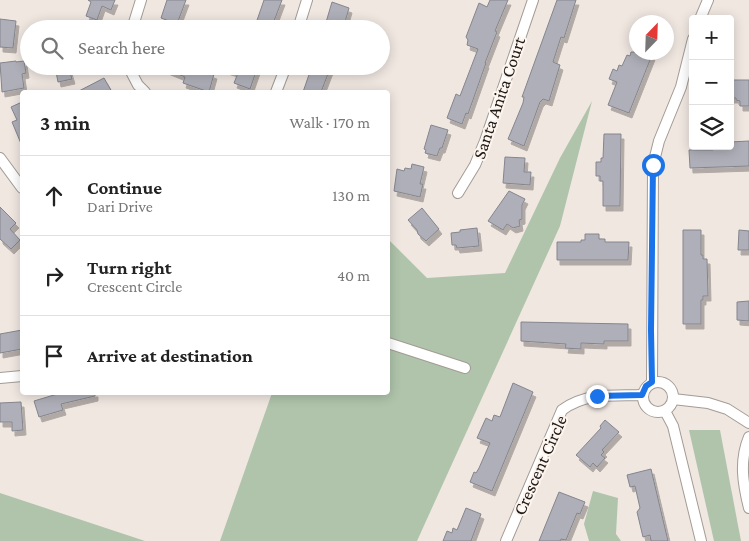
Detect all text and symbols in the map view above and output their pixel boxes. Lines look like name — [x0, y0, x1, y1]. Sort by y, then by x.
north arrow — [629, 15, 674, 60]
map controls — [689, 15, 734, 150]
button: + — [689, 15, 734, 60]
search box — [20, 20, 390, 75]
street label: Santa Anita Court — [469, 33, 530, 162]
icon: search — [38, 34, 66, 62]
text: Search here — [78, 37, 165, 58]
button: − — [689, 60, 734, 105]
button: layers — [689, 105, 734, 150]
text: 3 min — [40, 111, 90, 135]
text: Walk · 170 m — [290, 114, 370, 131]
route start — [642, 154, 665, 177]
text: Continue — [87, 177, 162, 198]
icon: ahead — [40, 182, 68, 210]
text: 130 m — [332, 187, 370, 204]
text: Dari Drive — [87, 198, 153, 215]
text: Turn right — [87, 257, 172, 278]
icon: right — [40, 262, 68, 290]
text: 40 m — [337, 267, 370, 284]
text: Crescent Circle — [87, 278, 182, 295]
icon: arrive — [40, 342, 68, 370]
text: Arrive at destination — [87, 345, 253, 366]
route end — [586, 385, 609, 408]
street label: Crescent Circle — [509, 412, 571, 518]

